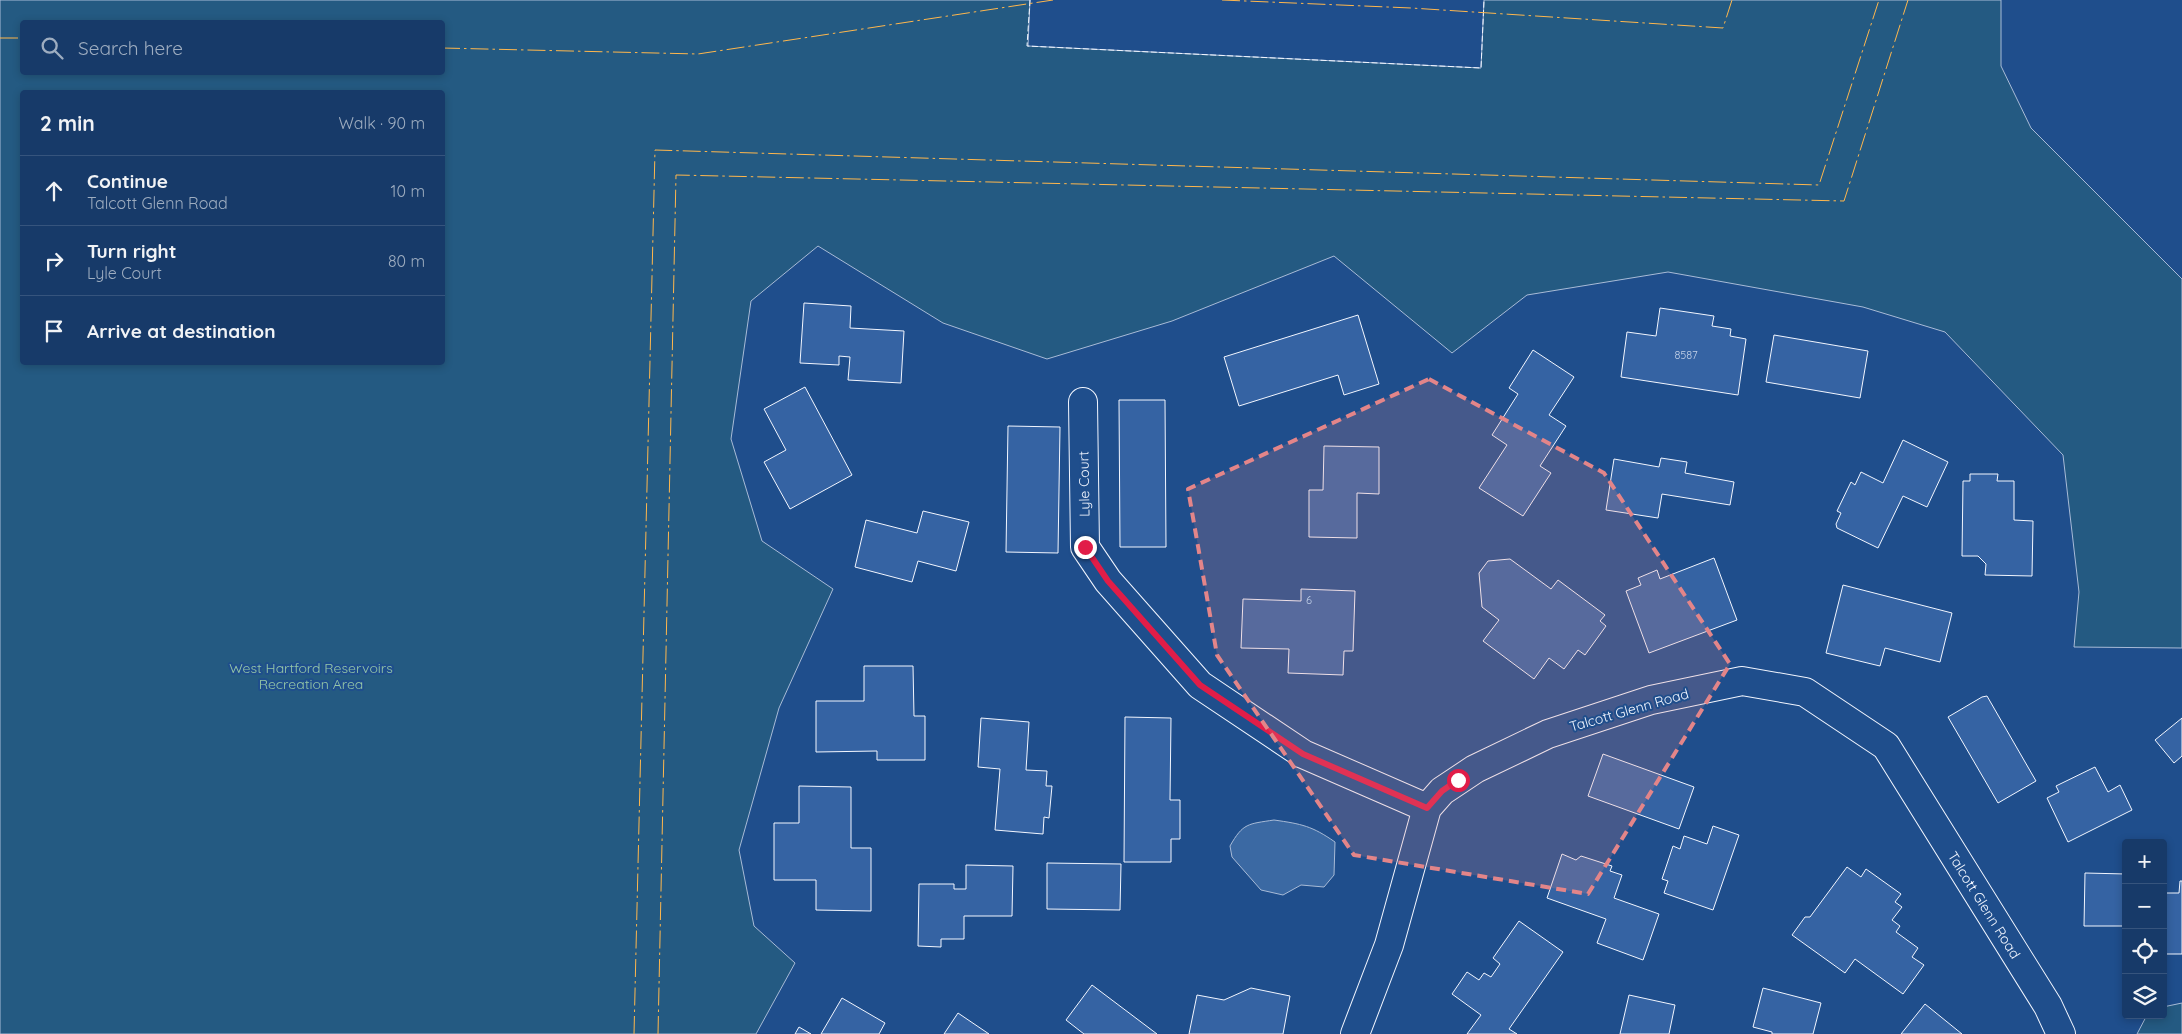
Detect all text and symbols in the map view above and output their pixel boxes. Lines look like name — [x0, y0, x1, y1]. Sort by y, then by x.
search box — [20, 20, 445, 75]
icon: search — [38, 34, 66, 62]
text: Search here — [78, 36, 183, 60]
text: 2 min — [40, 110, 95, 136]
text: Walk · 90 m — [338, 113, 425, 133]
text: Continue — [87, 169, 168, 193]
icon: ahead — [40, 177, 68, 205]
text: 10 m — [391, 181, 425, 201]
text: Talcott Glenn Road — [87, 193, 228, 213]
text: Turn right — [87, 239, 176, 263]
icon: right — [40, 247, 68, 275]
text: 80 m — [388, 251, 425, 271]
text: Lyle Court — [87, 263, 162, 283]
icon: arrive — [40, 317, 68, 345]
text: Arrive at destination — [87, 319, 276, 343]
house number: 8587 — [1674, 348, 1698, 362]
street label: Lyle Court — [1074, 451, 1094, 517]
route end — [1074, 536, 1097, 559]
house number: 6 — [1306, 593, 1312, 607]
park label: West Hartford Reservoirs Recreation Area — [229, 659, 393, 693]
street label: Talcott Glenn Road — [1567, 684, 1691, 736]
route start — [1447, 769, 1470, 792]
map controls — [2122, 839, 2167, 1019]
button: + — [2122, 839, 2167, 884]
street label: Talcott Glenn Road — [1944, 848, 2024, 962]
button: − — [2122, 884, 2167, 929]
button: locate — [2122, 929, 2167, 974]
button: layers — [2122, 974, 2167, 1019]

